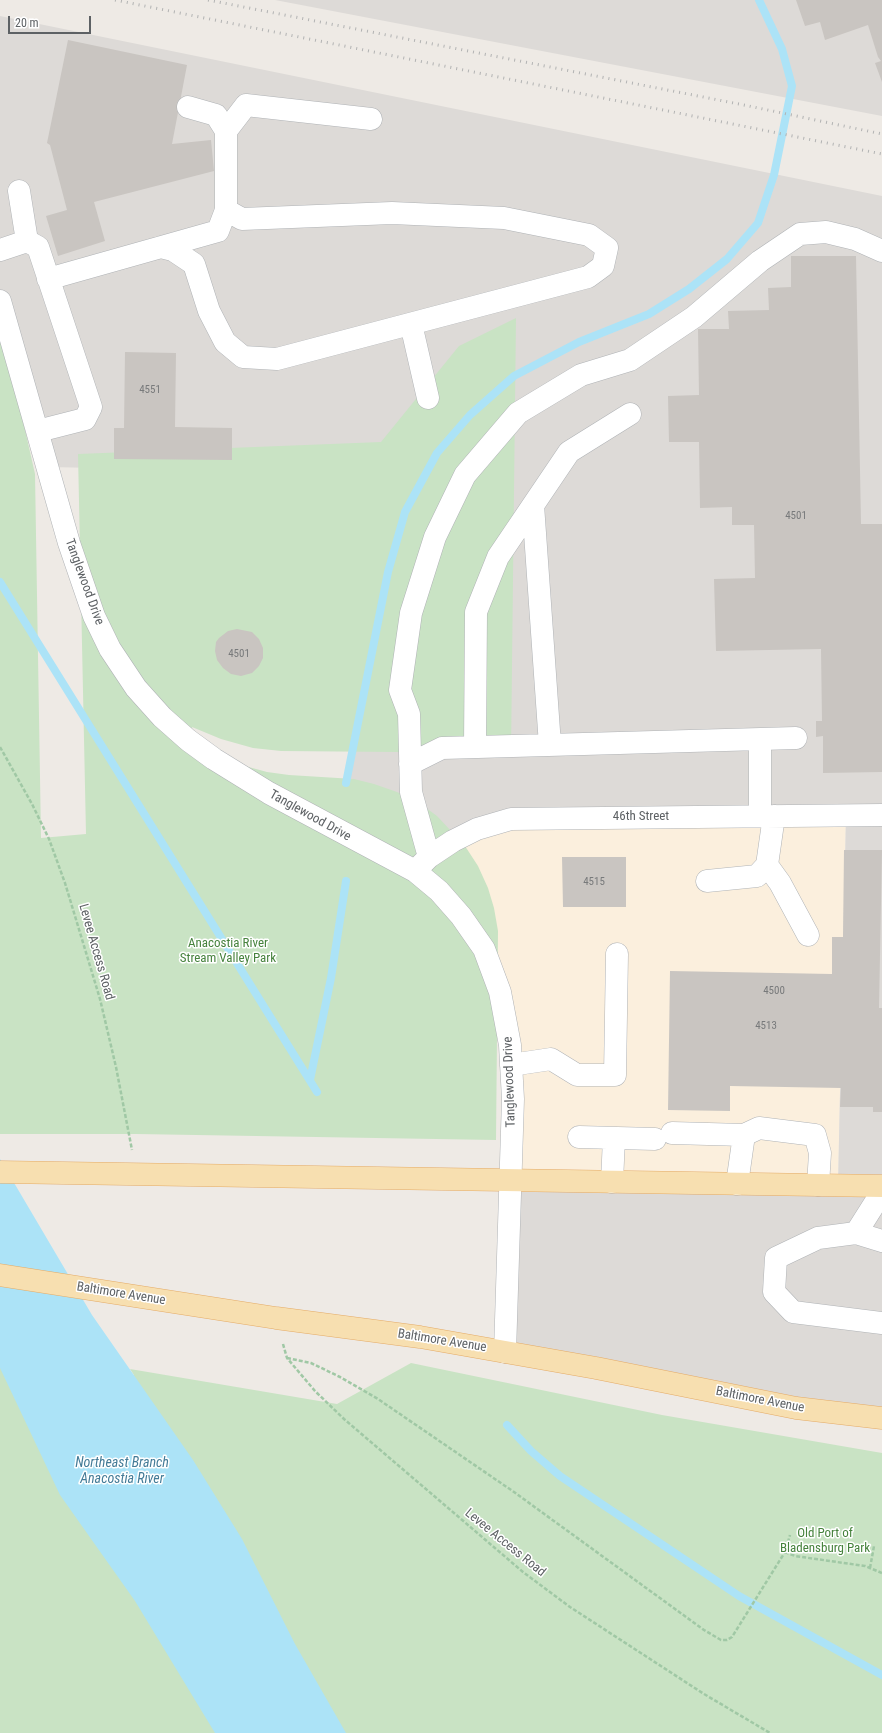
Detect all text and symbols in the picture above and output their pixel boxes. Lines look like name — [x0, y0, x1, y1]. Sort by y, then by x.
scale bar — [10, 8, 93, 34]
text: 20 m — [15, 16, 39, 30]
house number: 4551 — [139, 383, 161, 397]
house number: 4501 — [785, 509, 807, 523]
street label: Tanglewood Drive — [61, 537, 107, 627]
house number: 4501 — [228, 647, 250, 661]
street label: Tanglewood Drive — [266, 787, 354, 845]
street label: 46th Street — [613, 809, 669, 825]
house number: 4515 — [583, 875, 605, 889]
street label: Levee Access Road — [75, 902, 117, 1002]
park label: Anacostia River Stream Valley Park — [180, 936, 276, 967]
house number: 4500 — [763, 984, 785, 998]
house number: 4513 — [755, 1019, 777, 1033]
street label: Tanglewood Drive — [501, 1036, 519, 1128]
street label: Baltimore Avenue — [75, 1279, 167, 1309]
street label: Baltimore Avenue — [396, 1326, 488, 1356]
street label: Baltimore Avenue — [714, 1384, 806, 1416]
water label: Northeast Branch Anacostia River — [75, 1455, 169, 1488]
street label: Levee Access Road — [461, 1506, 549, 1580]
park label: Old Port of Bladensburg Park — [780, 1526, 870, 1557]

